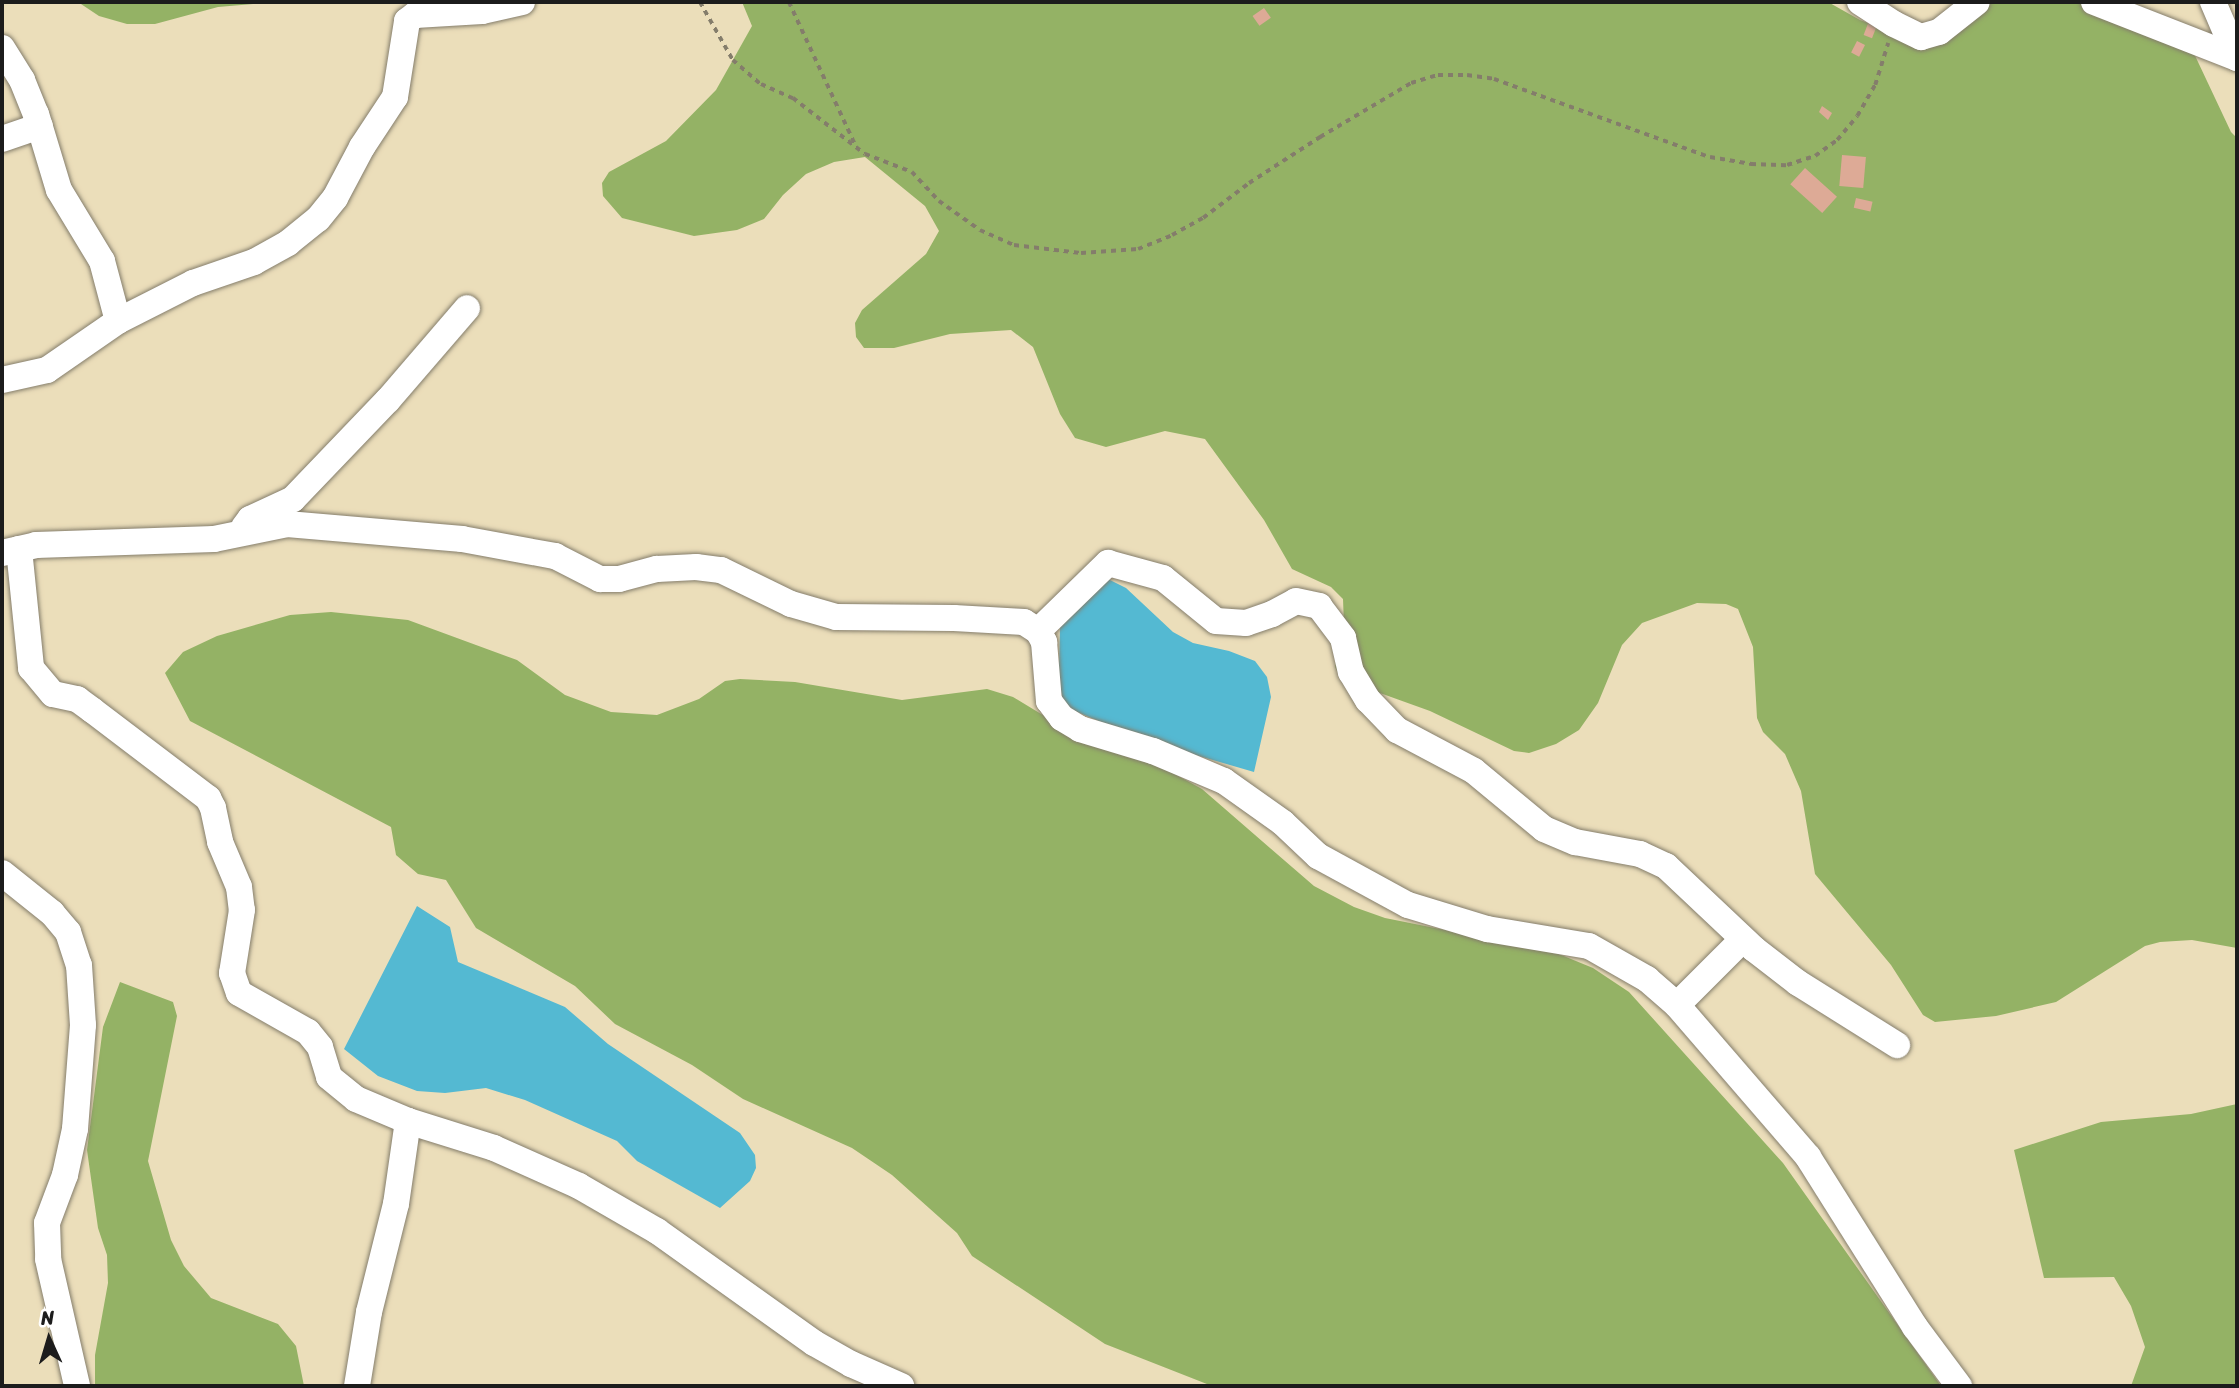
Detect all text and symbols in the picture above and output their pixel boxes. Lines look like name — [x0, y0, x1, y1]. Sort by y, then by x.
text: N — [40, 1301, 55, 1334]
north arrow — [14, 1304, 84, 1374]

